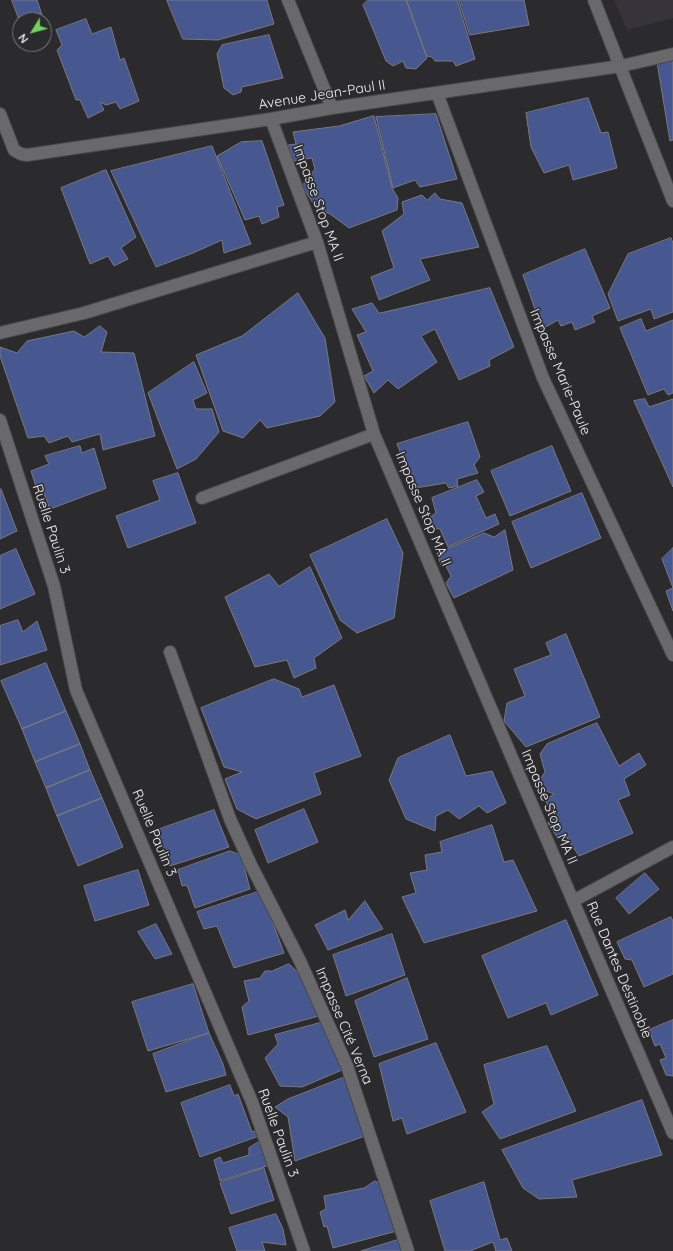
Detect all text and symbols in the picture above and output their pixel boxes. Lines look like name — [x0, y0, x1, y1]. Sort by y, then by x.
north arrow — [12, 12, 52, 52]
text: N — [15, 31, 31, 46]
street label: Avenue Jean-Paul II — [257, 77, 387, 113]
street label: Impasse Stop MA II — [289, 142, 347, 264]
street label: Impasse Marie-Paule — [526, 306, 594, 438]
street label: Impasse Stop MA II — [391, 449, 455, 569]
street label: Ruelle Paulin 3 — [29, 482, 73, 576]
street label: Impasse Stop MA II — [517, 747, 581, 867]
street label: Ruelle Paulin 3 — [128, 787, 180, 879]
street label: Rue Dantes Déstinoble — [583, 899, 655, 1041]
street label: Impasse Cité Verna — [312, 965, 376, 1087]
street label: Ruelle Paulin 3 — [254, 1086, 302, 1180]

